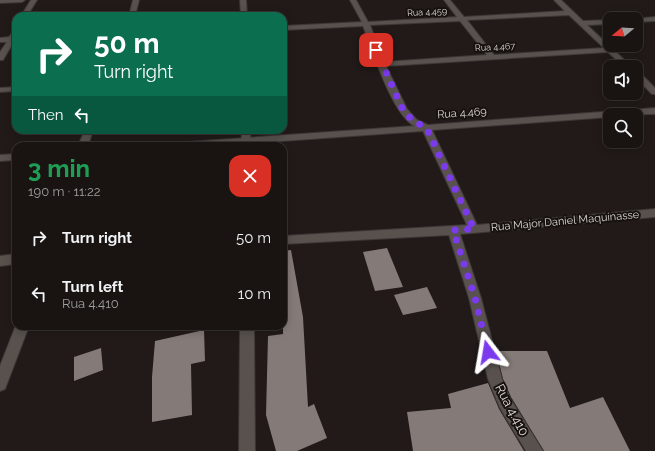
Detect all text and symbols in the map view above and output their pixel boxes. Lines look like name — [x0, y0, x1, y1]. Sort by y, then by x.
street label: Rua 4.459 — [407, 6, 447, 18]
north arrow — [603, 12, 643, 52]
map controls — [603, 12, 643, 148]
text: 50 m — [94, 27, 160, 60]
icon: right — [28, 28, 80, 80]
pin — [359, 33, 393, 67]
icon: arrive — [365, 39, 387, 61]
street label: Rua 4.467 — [475, 41, 515, 53]
button: sound — [603, 60, 643, 100]
text: Turn right — [94, 61, 173, 82]
icon: left — [71, 104, 93, 126]
street label: Rua 4.469 — [437, 105, 487, 121]
text: Then — [28, 106, 63, 124]
button: search — [603, 108, 643, 148]
text: 3 min — [28, 154, 90, 183]
button: close — [229, 155, 271, 197]
text: 190 m · 11:22 — [28, 184, 101, 199]
street label: Rua Major Daniel Maquinasse — [490, 208, 640, 234]
icon: right — [28, 227, 50, 249]
text: Turn right — [62, 229, 132, 247]
text: 50 m — [236, 229, 271, 247]
text: Turn left — [62, 278, 123, 296]
icon: left — [28, 283, 50, 305]
text: 10 m — [238, 285, 271, 303]
text: Rua 4.410 — [62, 296, 119, 311]
position arrow — [467, 331, 509, 373]
street label: Rua 4.410 — [492, 381, 532, 439]

